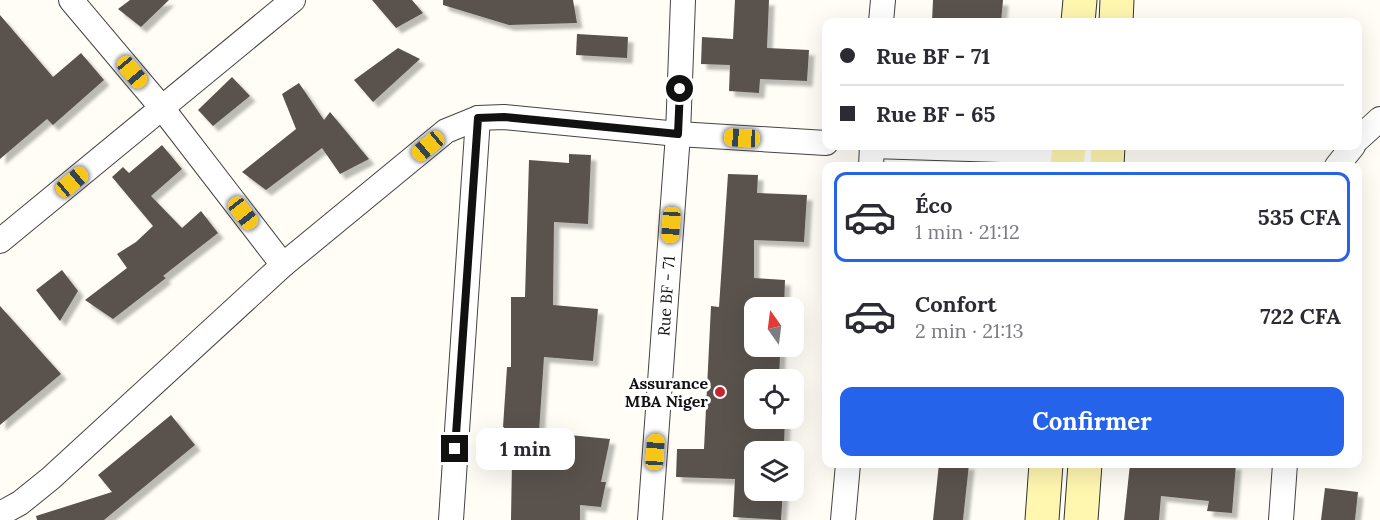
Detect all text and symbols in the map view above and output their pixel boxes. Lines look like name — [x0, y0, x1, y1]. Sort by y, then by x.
text: Rue BF - 71 — [876, 42, 990, 70]
car — [114, 52, 150, 92]
route start — [666, 75, 693, 102]
text: Rue BF - 65 — [876, 100, 996, 128]
car — [408, 128, 448, 164]
car — [724, 128, 760, 148]
car — [52, 164, 92, 200]
icon: car — [843, 190, 897, 244]
text: Éco — [915, 191, 952, 219]
car — [225, 193, 261, 233]
text: 535 CFA — [1258, 203, 1341, 231]
car — [661, 206, 681, 244]
text: 1 min · 21:12 — [915, 219, 1020, 244]
street label: Rue BF - 71 — [653, 255, 679, 337]
icon: car — [843, 289, 897, 343]
text: Confort — [915, 290, 997, 318]
north arrow — [744, 297, 804, 357]
map controls — [744, 297, 804, 501]
text: 722 CFA — [1260, 302, 1341, 330]
text: 2 min · 21:13 — [915, 318, 1024, 343]
button: locate — [744, 369, 804, 429]
place label: Assurance MBA Niger — [625, 373, 708, 411]
marker: Assurance MBA Niger — [713, 385, 727, 399]
button: Confirmer — [840, 387, 1344, 456]
callout: 1 min — [476, 428, 575, 470]
car — [645, 433, 665, 471]
route end — [441, 435, 468, 462]
text: 1 min — [500, 436, 551, 461]
button: layers — [744, 441, 804, 501]

